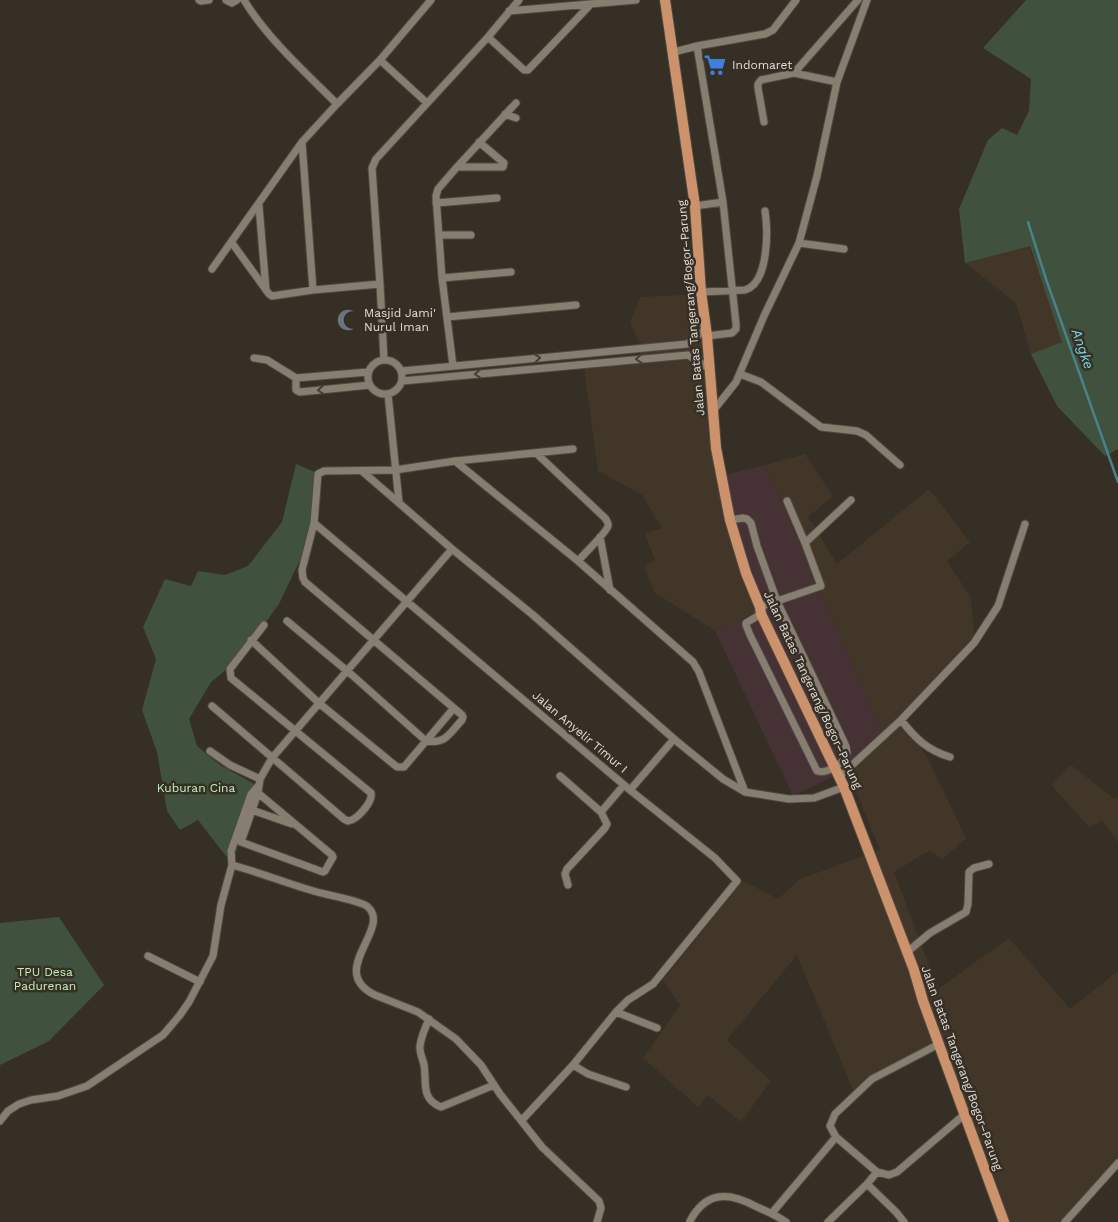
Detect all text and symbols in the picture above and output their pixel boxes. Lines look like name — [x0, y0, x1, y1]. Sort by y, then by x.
supermarket icon: Indomaret — [702, 52, 728, 78]
place label: Indomaret — [732, 58, 792, 72]
street label: Jalan Batas Tangerang/Bogor–Parung — [675, 199, 707, 417]
place label: Masjid Jami' Nurul Iman — [364, 306, 436, 334]
mosque icon: Masjid Jami' Nurul Iman — [335, 307, 361, 333]
water label: Angke — [1068, 326, 1097, 371]
one-way arrow — [534, 353, 542, 364]
one-way arrow — [635, 353, 643, 364]
one-way arrow — [473, 368, 481, 379]
one-way arrow — [317, 384, 325, 395]
street label: Jalan Batas Tangerang/Bogor–Parung — [761, 589, 865, 792]
street label: Jalan Anyelir Timur I — [530, 688, 630, 776]
park label: Kuburan Cina — [157, 781, 235, 795]
street label: Jalan Batas Tangerang/Bogor–Parung — [918, 964, 1006, 1173]
park label: TPU Desa Padurenan — [14, 965, 76, 993]

